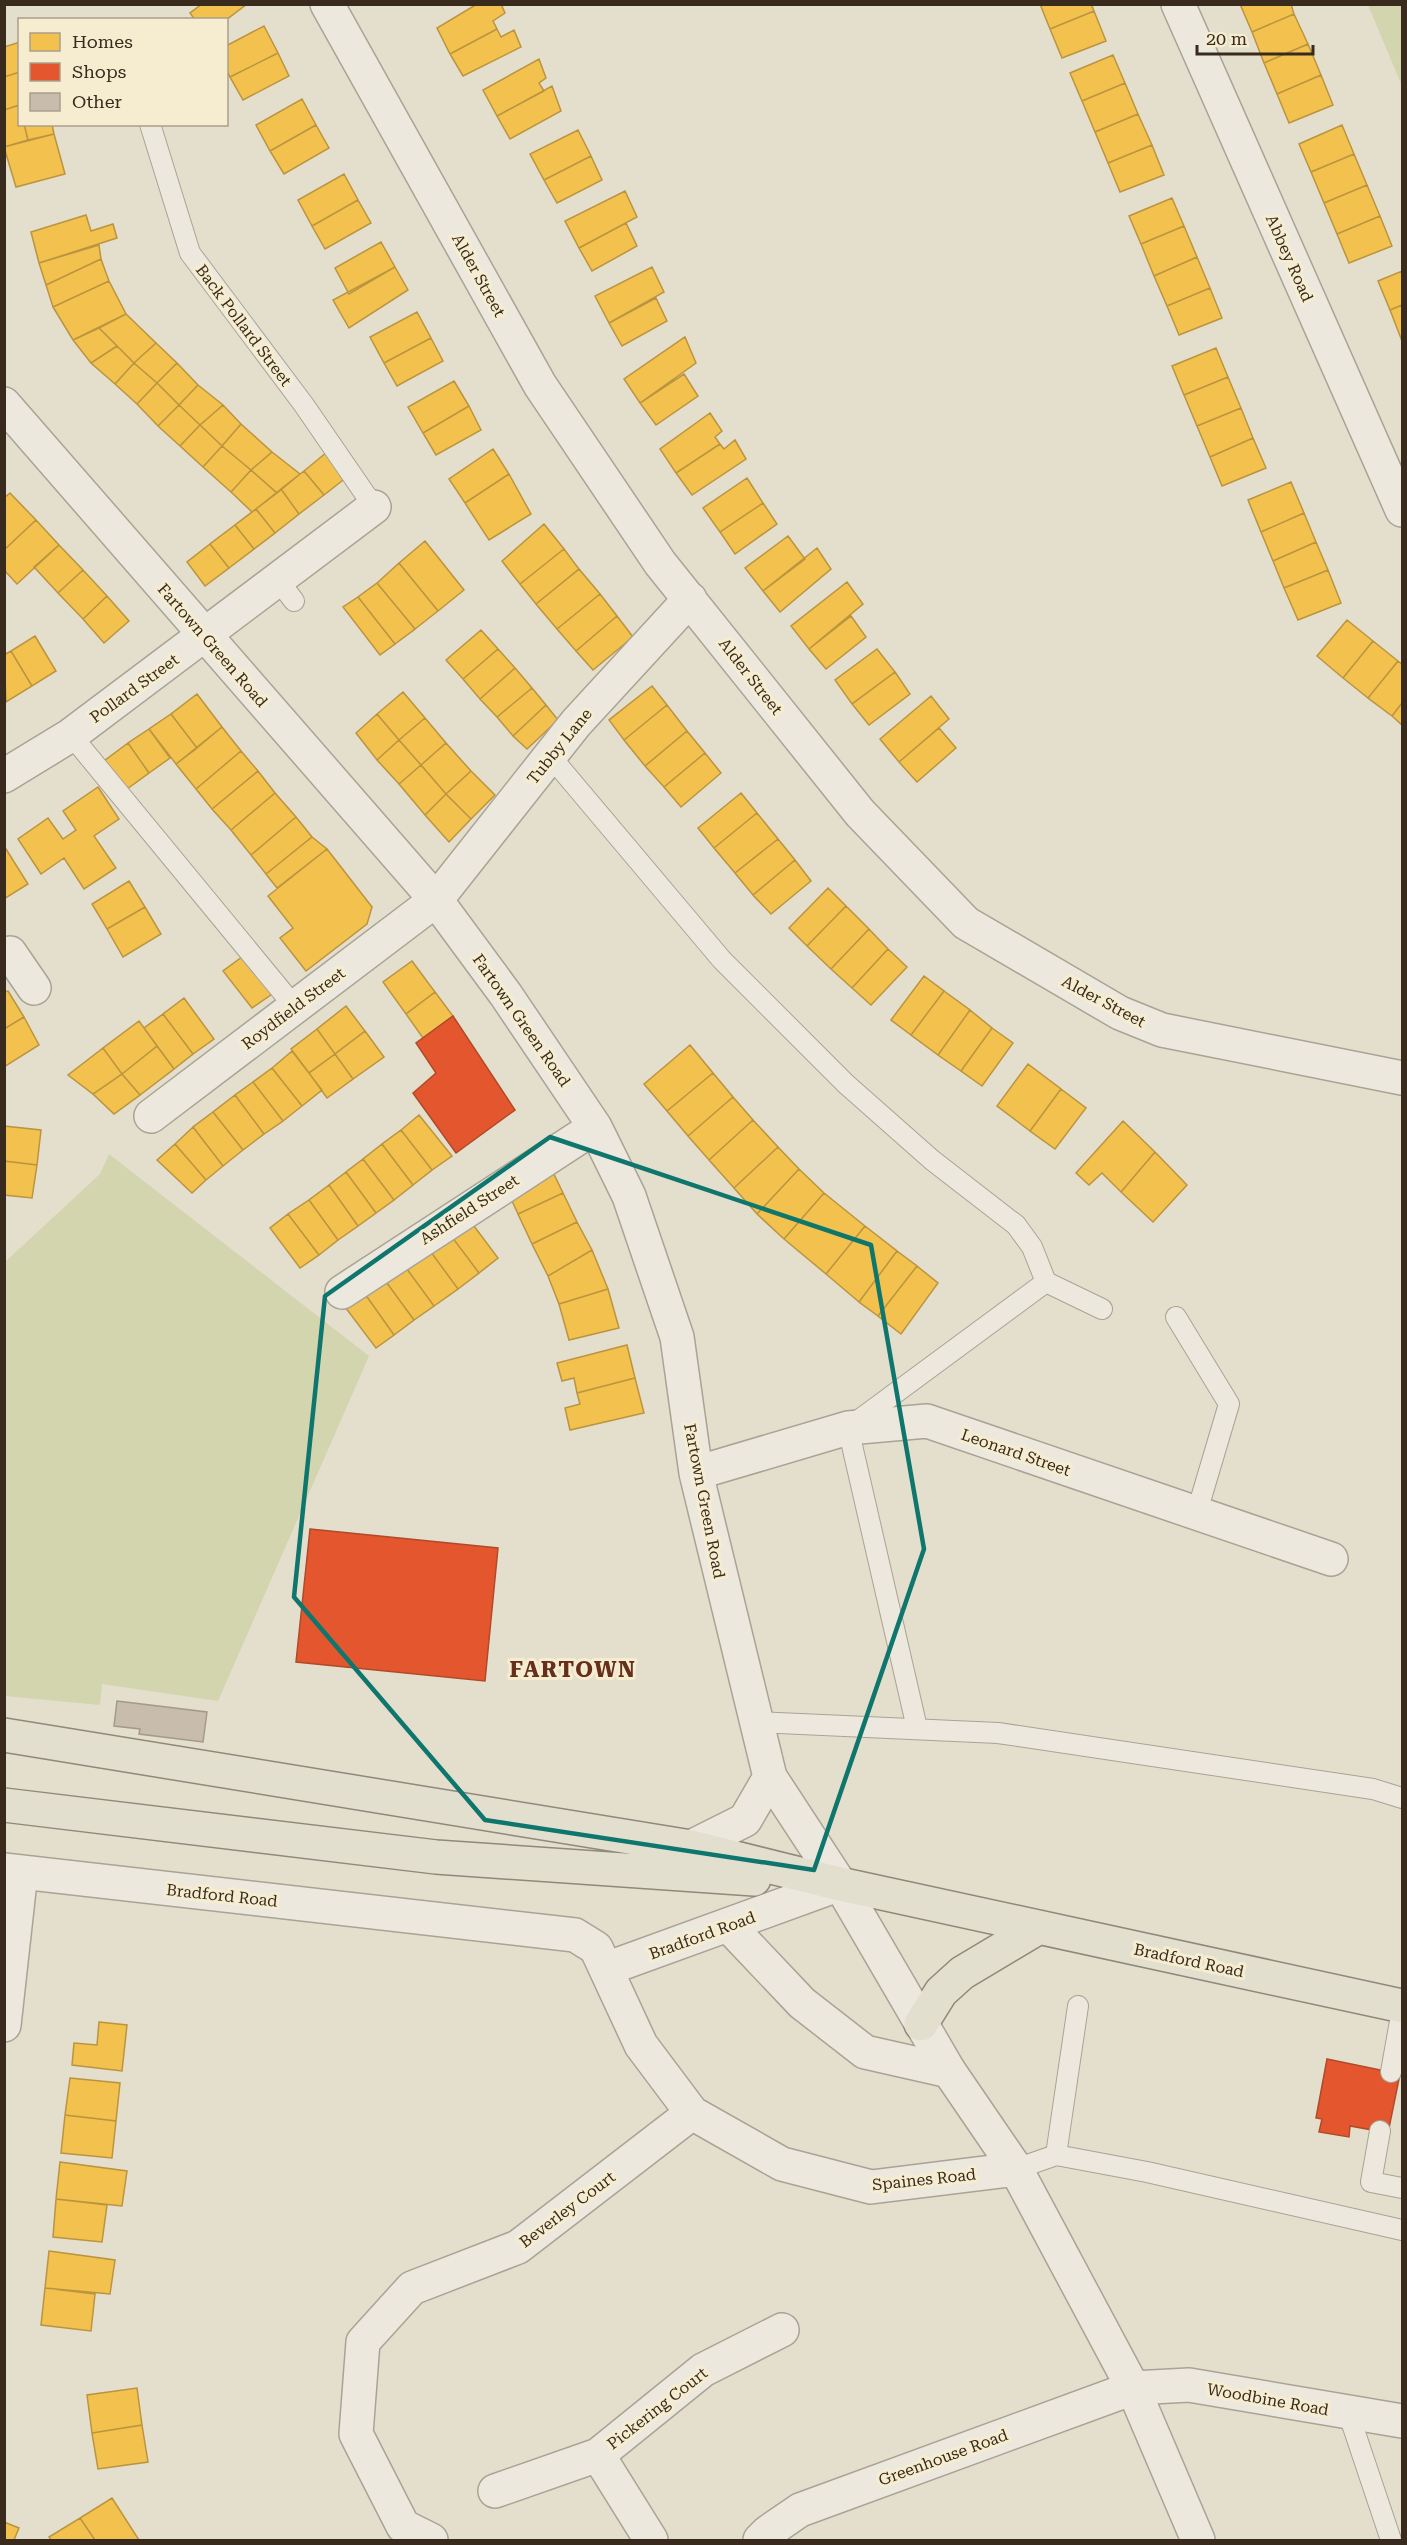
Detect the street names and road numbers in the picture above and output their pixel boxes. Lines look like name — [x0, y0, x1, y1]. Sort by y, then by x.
street label: Abbey Road — [1262, 212, 1317, 305]
street label: Alder Street — [448, 230, 509, 320]
street label: Back Pollard Street — [192, 261, 295, 390]
street label: Fartown Green Road — [154, 580, 271, 711]
street label: Alder Street — [715, 634, 786, 718]
street label: Pollard Street — [86, 650, 182, 727]
street label: Tubby Lane — [523, 704, 596, 788]
street label: Fartown Green Road — [469, 950, 575, 1090]
street label: Roydfield Street — [238, 963, 349, 1053]
street label: Alder Street — [1059, 971, 1149, 1031]
street label: Ashfield Street — [416, 1170, 522, 1248]
street label: Fartown Green Road — [680, 1422, 729, 1580]
street label: Leonard Street — [959, 1425, 1073, 1480]
street label: Bradford Road — [165, 1880, 279, 1911]
street label: Bradford Road — [646, 1907, 758, 1964]
street label: Bradford Road — [1132, 1940, 1246, 1981]
street label: Spaines Road — [871, 2165, 977, 2194]
street label: Beverley Court — [516, 2167, 619, 2252]
street label: Pickering Court — [603, 2363, 711, 2453]
street label: Woodbine Road — [1206, 2379, 1330, 2420]
street label: Greenhouse Road — [876, 2425, 1011, 2490]

